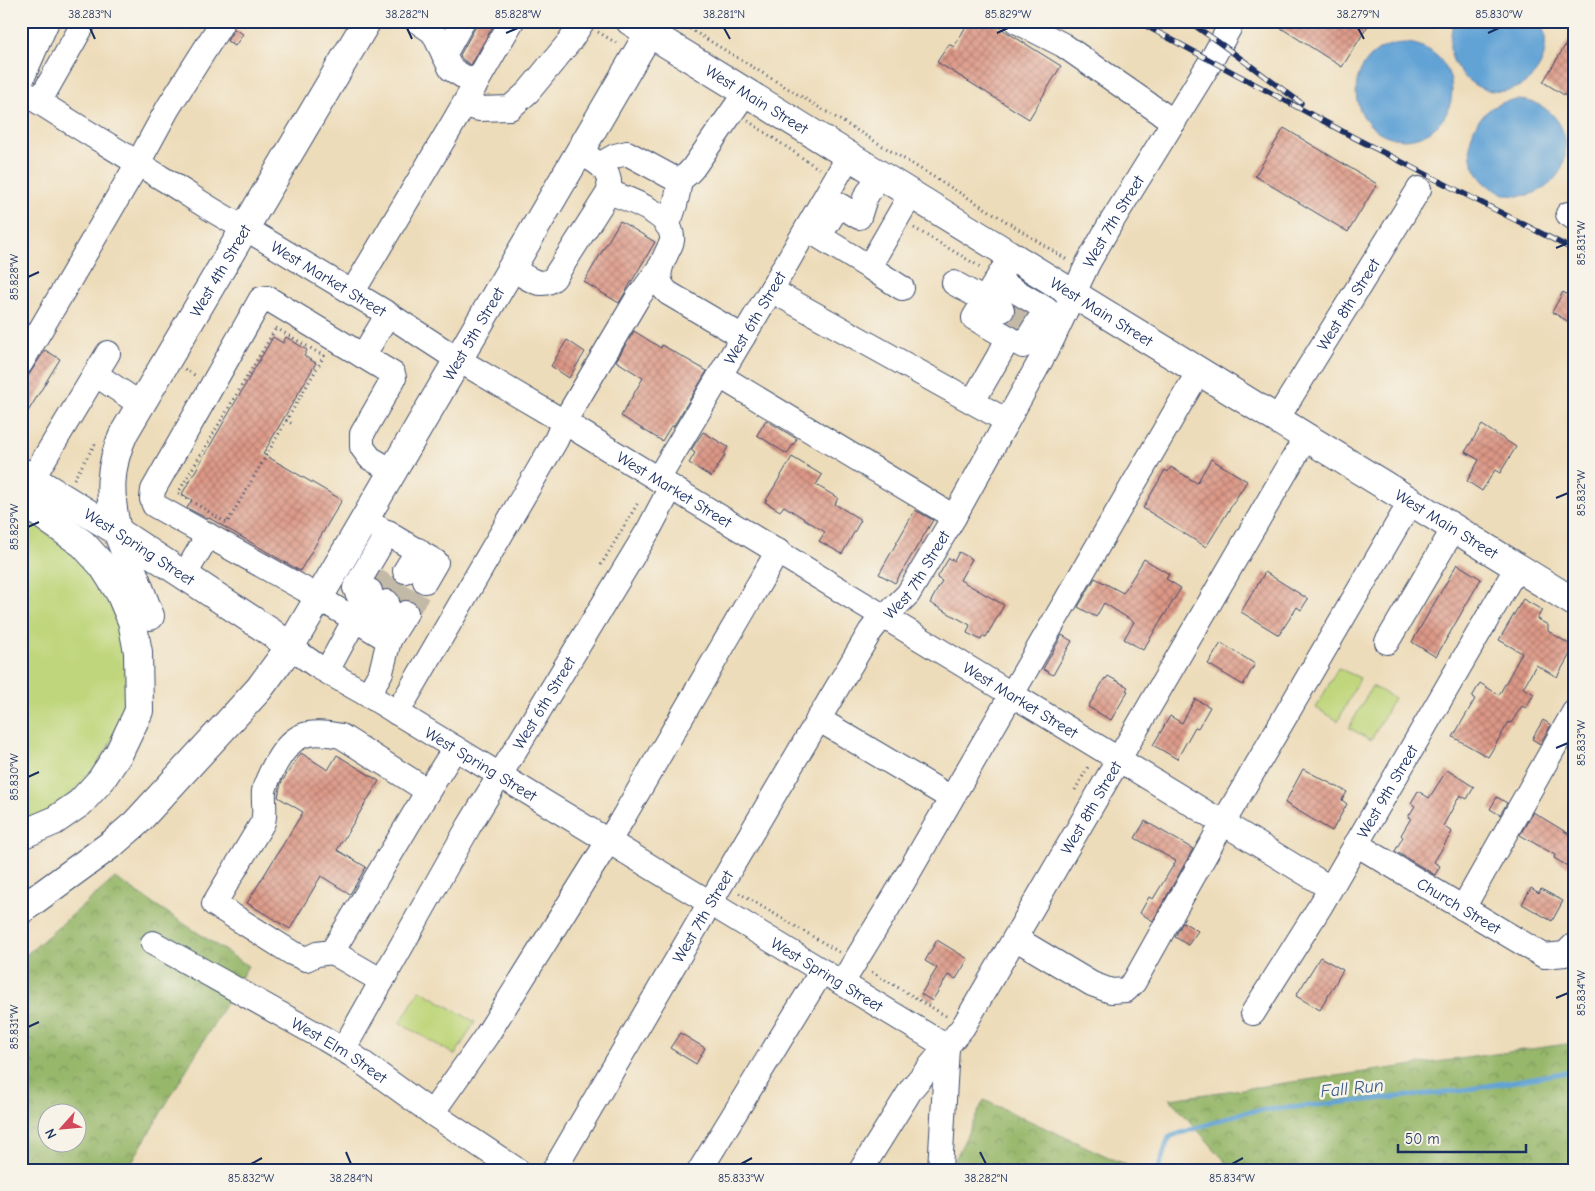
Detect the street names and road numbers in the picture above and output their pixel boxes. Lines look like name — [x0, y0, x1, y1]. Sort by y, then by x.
street label: West Main Street — [702, 62, 811, 139]
street label: West 7th Street — [1080, 172, 1148, 271]
street label: West 4th Street — [187, 221, 255, 320]
street label: West Market Street — [268, 238, 389, 321]
street label: West 8th Street — [1314, 255, 1384, 354]
street label: West 6th Street — [721, 268, 790, 368]
street label: West Main Street — [1047, 274, 1156, 351]
street label: West 5th Street — [440, 284, 508, 384]
street label: West Market Street — [613, 448, 735, 532]
street label: West Main Street — [1392, 486, 1501, 563]
street label: West Spring Street — [81, 505, 198, 590]
street label: West 7th Street — [880, 527, 954, 623]
street label: West 6th Street — [510, 654, 580, 753]
street label: West Market Street — [959, 659, 1081, 743]
street label: West Spring Street — [421, 724, 540, 806]
street label: West 9th Street — [1354, 742, 1422, 842]
street label: West 8th Street — [1057, 758, 1126, 858]
street label: West 7th Street — [669, 867, 737, 966]
street label: Church Street — [1413, 874, 1504, 938]
street label: West Spring Street — [767, 934, 886, 1016]
street label: West Elm Street — [288, 1014, 390, 1088]

